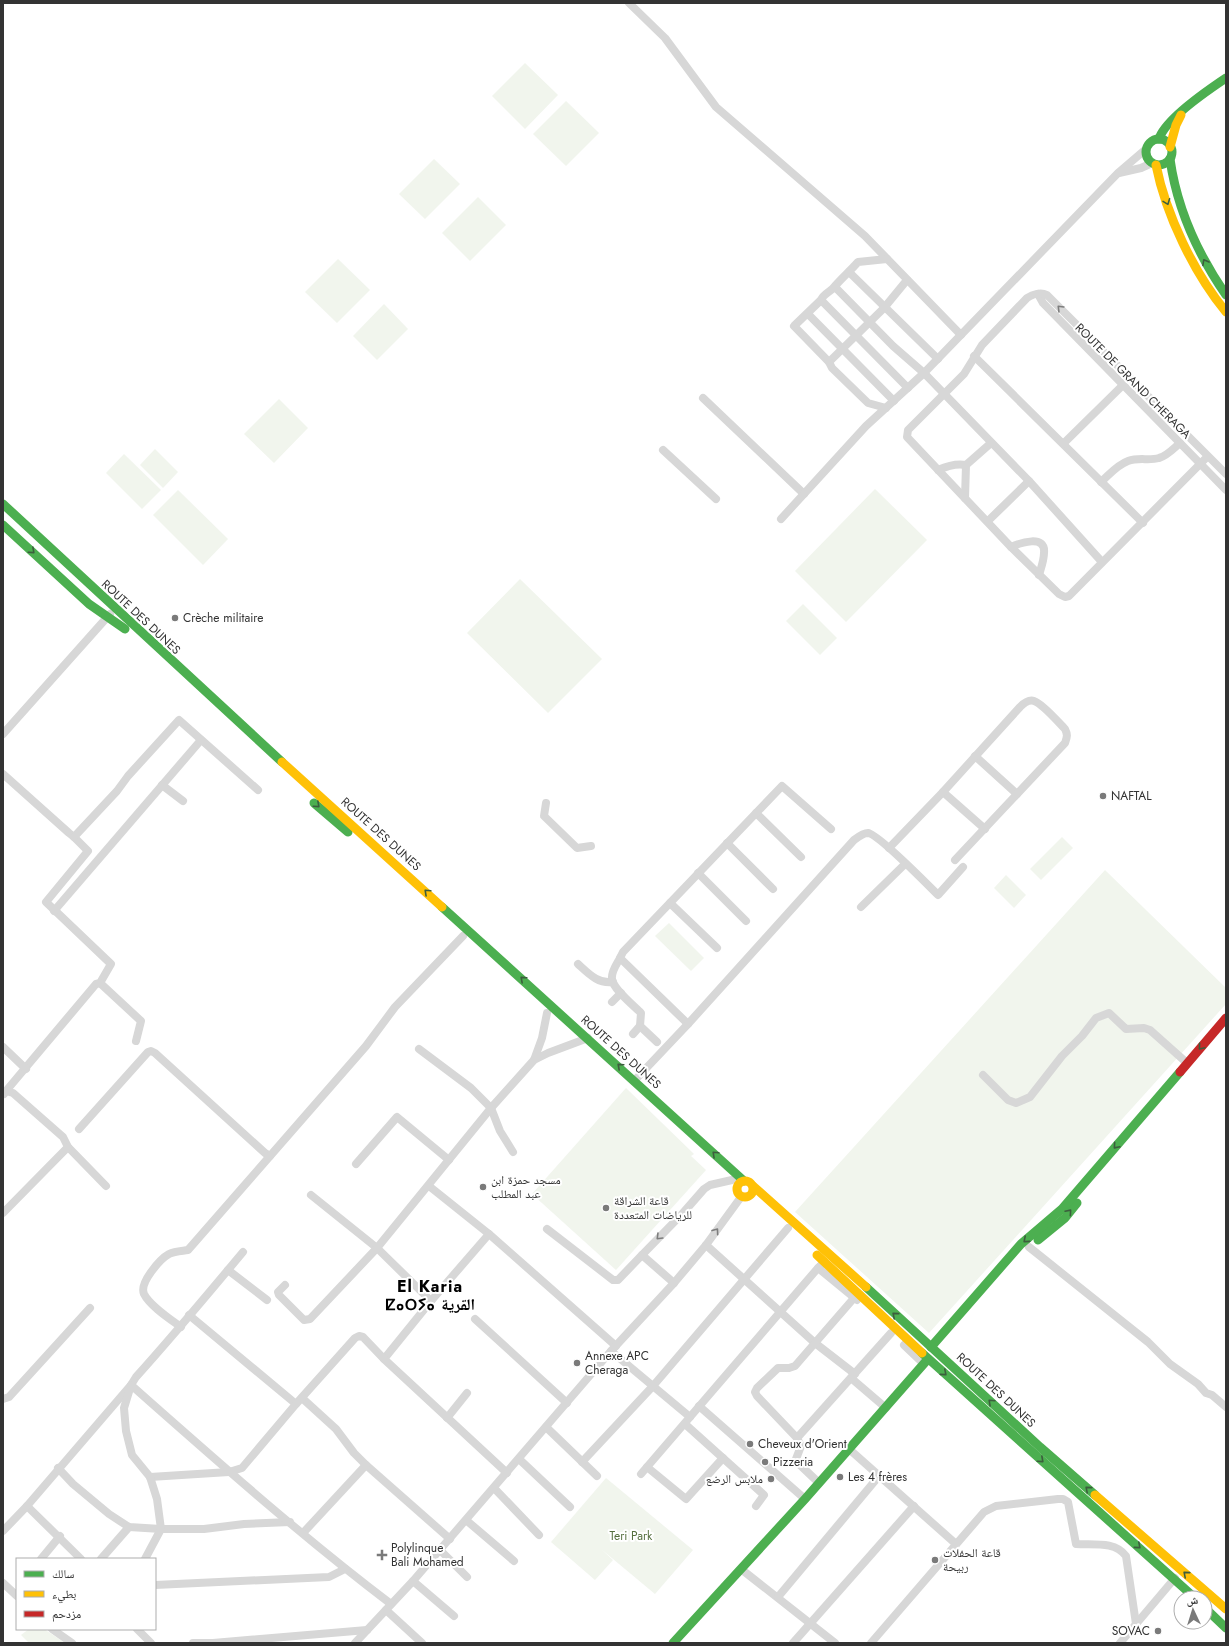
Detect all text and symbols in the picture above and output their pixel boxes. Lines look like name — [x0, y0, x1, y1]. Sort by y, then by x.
one-way arrow — [1162, 199, 1170, 206]
one-way arrow — [1202, 259, 1210, 266]
one-way arrow — [1057, 305, 1065, 313]
street label: ROUTE DE GRAND CHERAGA — [1071, 319, 1195, 443]
one-way arrow — [27, 547, 35, 554]
street label: ROUTE DES DUNES — [97, 575, 185, 659]
place label: Crèche militaire — [183, 609, 263, 627]
marker: Crèche militaire — [170, 613, 180, 623]
place label: NAFTAL — [1111, 787, 1152, 805]
marker: NAFTAL — [1098, 791, 1108, 801]
street label: ROUTE DES DUNES — [337, 793, 425, 875]
one-way arrow — [312, 800, 320, 808]
one-way arrow — [424, 889, 432, 896]
one-way arrow — [520, 976, 528, 984]
street label: ROUTE DES DUNES — [577, 1011, 665, 1093]
one-way arrow — [1198, 1043, 1205, 1050]
one-way arrow — [617, 1064, 624, 1071]
one-way arrow — [1113, 1141, 1120, 1149]
one-way arrow — [712, 1151, 720, 1159]
place label: مسجد حمزة ابن عبد المطلب — [491, 1171, 561, 1203]
marker: مسجد حمزة ابن عبد المطلب — [478, 1182, 488, 1192]
place label: قاعة الشراقة للرياضات المتعددة — [614, 1192, 692, 1224]
marker: قاعة الشراقة للرياضات المتعددة — [601, 1203, 611, 1213]
one-way arrow — [1065, 1210, 1072, 1217]
one-way arrow — [711, 1229, 718, 1236]
one-way arrow — [657, 1232, 664, 1240]
one-way arrow — [1023, 1235, 1031, 1242]
district label: El Karia ⵇⴰⵔⵢⴰ القرية — [385, 1275, 475, 1316]
one-way arrow — [892, 1312, 900, 1319]
place label: Annexe APC Cheraga — [585, 1347, 649, 1379]
street label: ROUTE DES DUNES — [952, 1348, 1040, 1432]
marker: Annexe APC Cheraga — [572, 1358, 582, 1368]
one-way arrow — [940, 1368, 947, 1375]
one-way arrow — [989, 1400, 996, 1407]
place label: Cheveux d'Orient — [758, 1435, 847, 1453]
marker: Cheveux d'Orient — [745, 1439, 755, 1449]
place label: Pizzeria — [773, 1453, 813, 1471]
one-way arrow — [1036, 1455, 1044, 1463]
marker: Pizzeria — [760, 1457, 770, 1467]
place label: Les 4 frères — [848, 1468, 907, 1486]
place label: ملابس الرضع — [706, 1470, 763, 1488]
marker: Les 4 frères — [835, 1472, 845, 1482]
marker: ملابس الرضع — [766, 1474, 776, 1484]
one-way arrow — [1085, 1487, 1093, 1494]
park label: Teri Park — [610, 1527, 653, 1545]
place label: Polylinque Bali Mohamed — [391, 1539, 464, 1571]
one-way arrow — [1133, 1542, 1141, 1549]
place label: قاعة الحفلات ربيحة — [943, 1544, 1001, 1576]
marker: Polylinque Bali Mohamed — [376, 1549, 388, 1561]
marker: قاعة الحفلات ربيحة — [930, 1555, 940, 1565]
legend — [16, 1558, 156, 1630]
text: سالك — [52, 1565, 74, 1583]
one-way arrow — [1183, 1572, 1191, 1579]
text: بطيء — [52, 1585, 76, 1604]
north arrow — [1173, 1590, 1213, 1630]
text: ش — [1186, 1592, 1199, 1608]
text: مزدحم — [52, 1605, 81, 1623]
place label: SOVAC — [1112, 1622, 1150, 1640]
marker: SOVAC — [1153, 1626, 1163, 1636]

